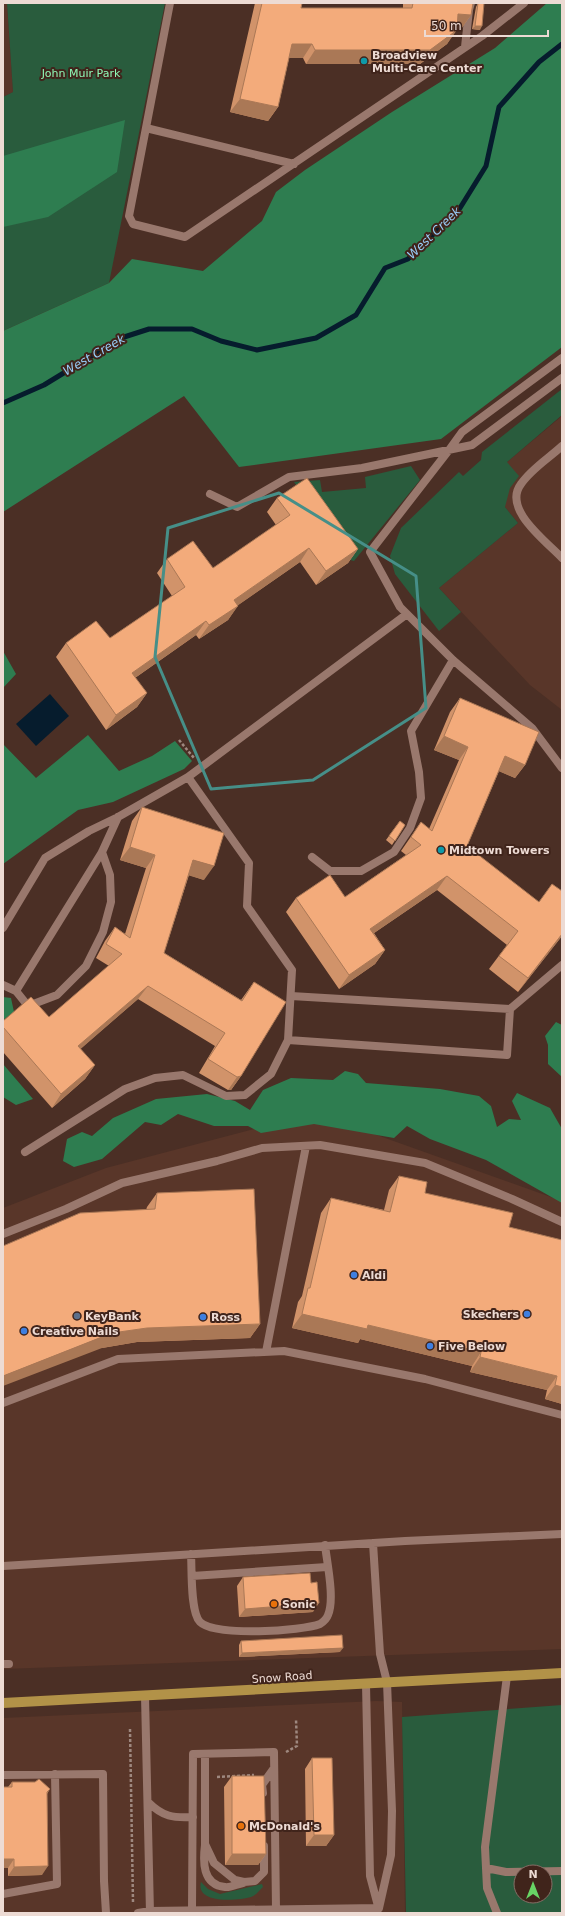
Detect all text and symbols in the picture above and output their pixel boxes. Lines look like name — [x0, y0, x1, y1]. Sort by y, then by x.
scale bar — [425, 12, 548, 38]
text: 50 m — [431, 19, 462, 33]
place label: Broadview Multi-Care Center — [372, 49, 482, 75]
marker: Broadview Multi-Care Center — [359, 56, 369, 66]
park label: John Muir Park — [41, 67, 121, 80]
water label: West Creek — [404, 203, 464, 262]
water label: West Creek — [61, 331, 128, 378]
place label: Midtown Towers — [449, 844, 550, 857]
marker: Midtown Towers — [436, 845, 446, 855]
place label: Aldi — [362, 1269, 386, 1282]
marker: Aldi — [349, 1270, 359, 1280]
place label: Skechers — [463, 1308, 519, 1321]
marker: Skechers — [522, 1309, 532, 1319]
place label: KeyBank — [85, 1310, 140, 1323]
marker: KeyBank — [72, 1311, 82, 1321]
place label: Ross — [211, 1311, 241, 1324]
marker: Ross — [198, 1312, 208, 1322]
place label: Creative Nails — [32, 1325, 119, 1338]
marker: Creative Nails — [19, 1326, 29, 1336]
place label: Five Below — [438, 1340, 505, 1353]
marker: Five Below — [425, 1341, 435, 1351]
place label: Sonic — [282, 1598, 316, 1611]
marker: Sonic — [269, 1599, 279, 1609]
street label: Snow Road — [251, 1669, 313, 1686]
place label: McDonald's — [249, 1820, 320, 1833]
marker: McDonald's — [236, 1821, 246, 1831]
north arrow — [513, 1864, 553, 1904]
text: N — [528, 1868, 538, 1881]

